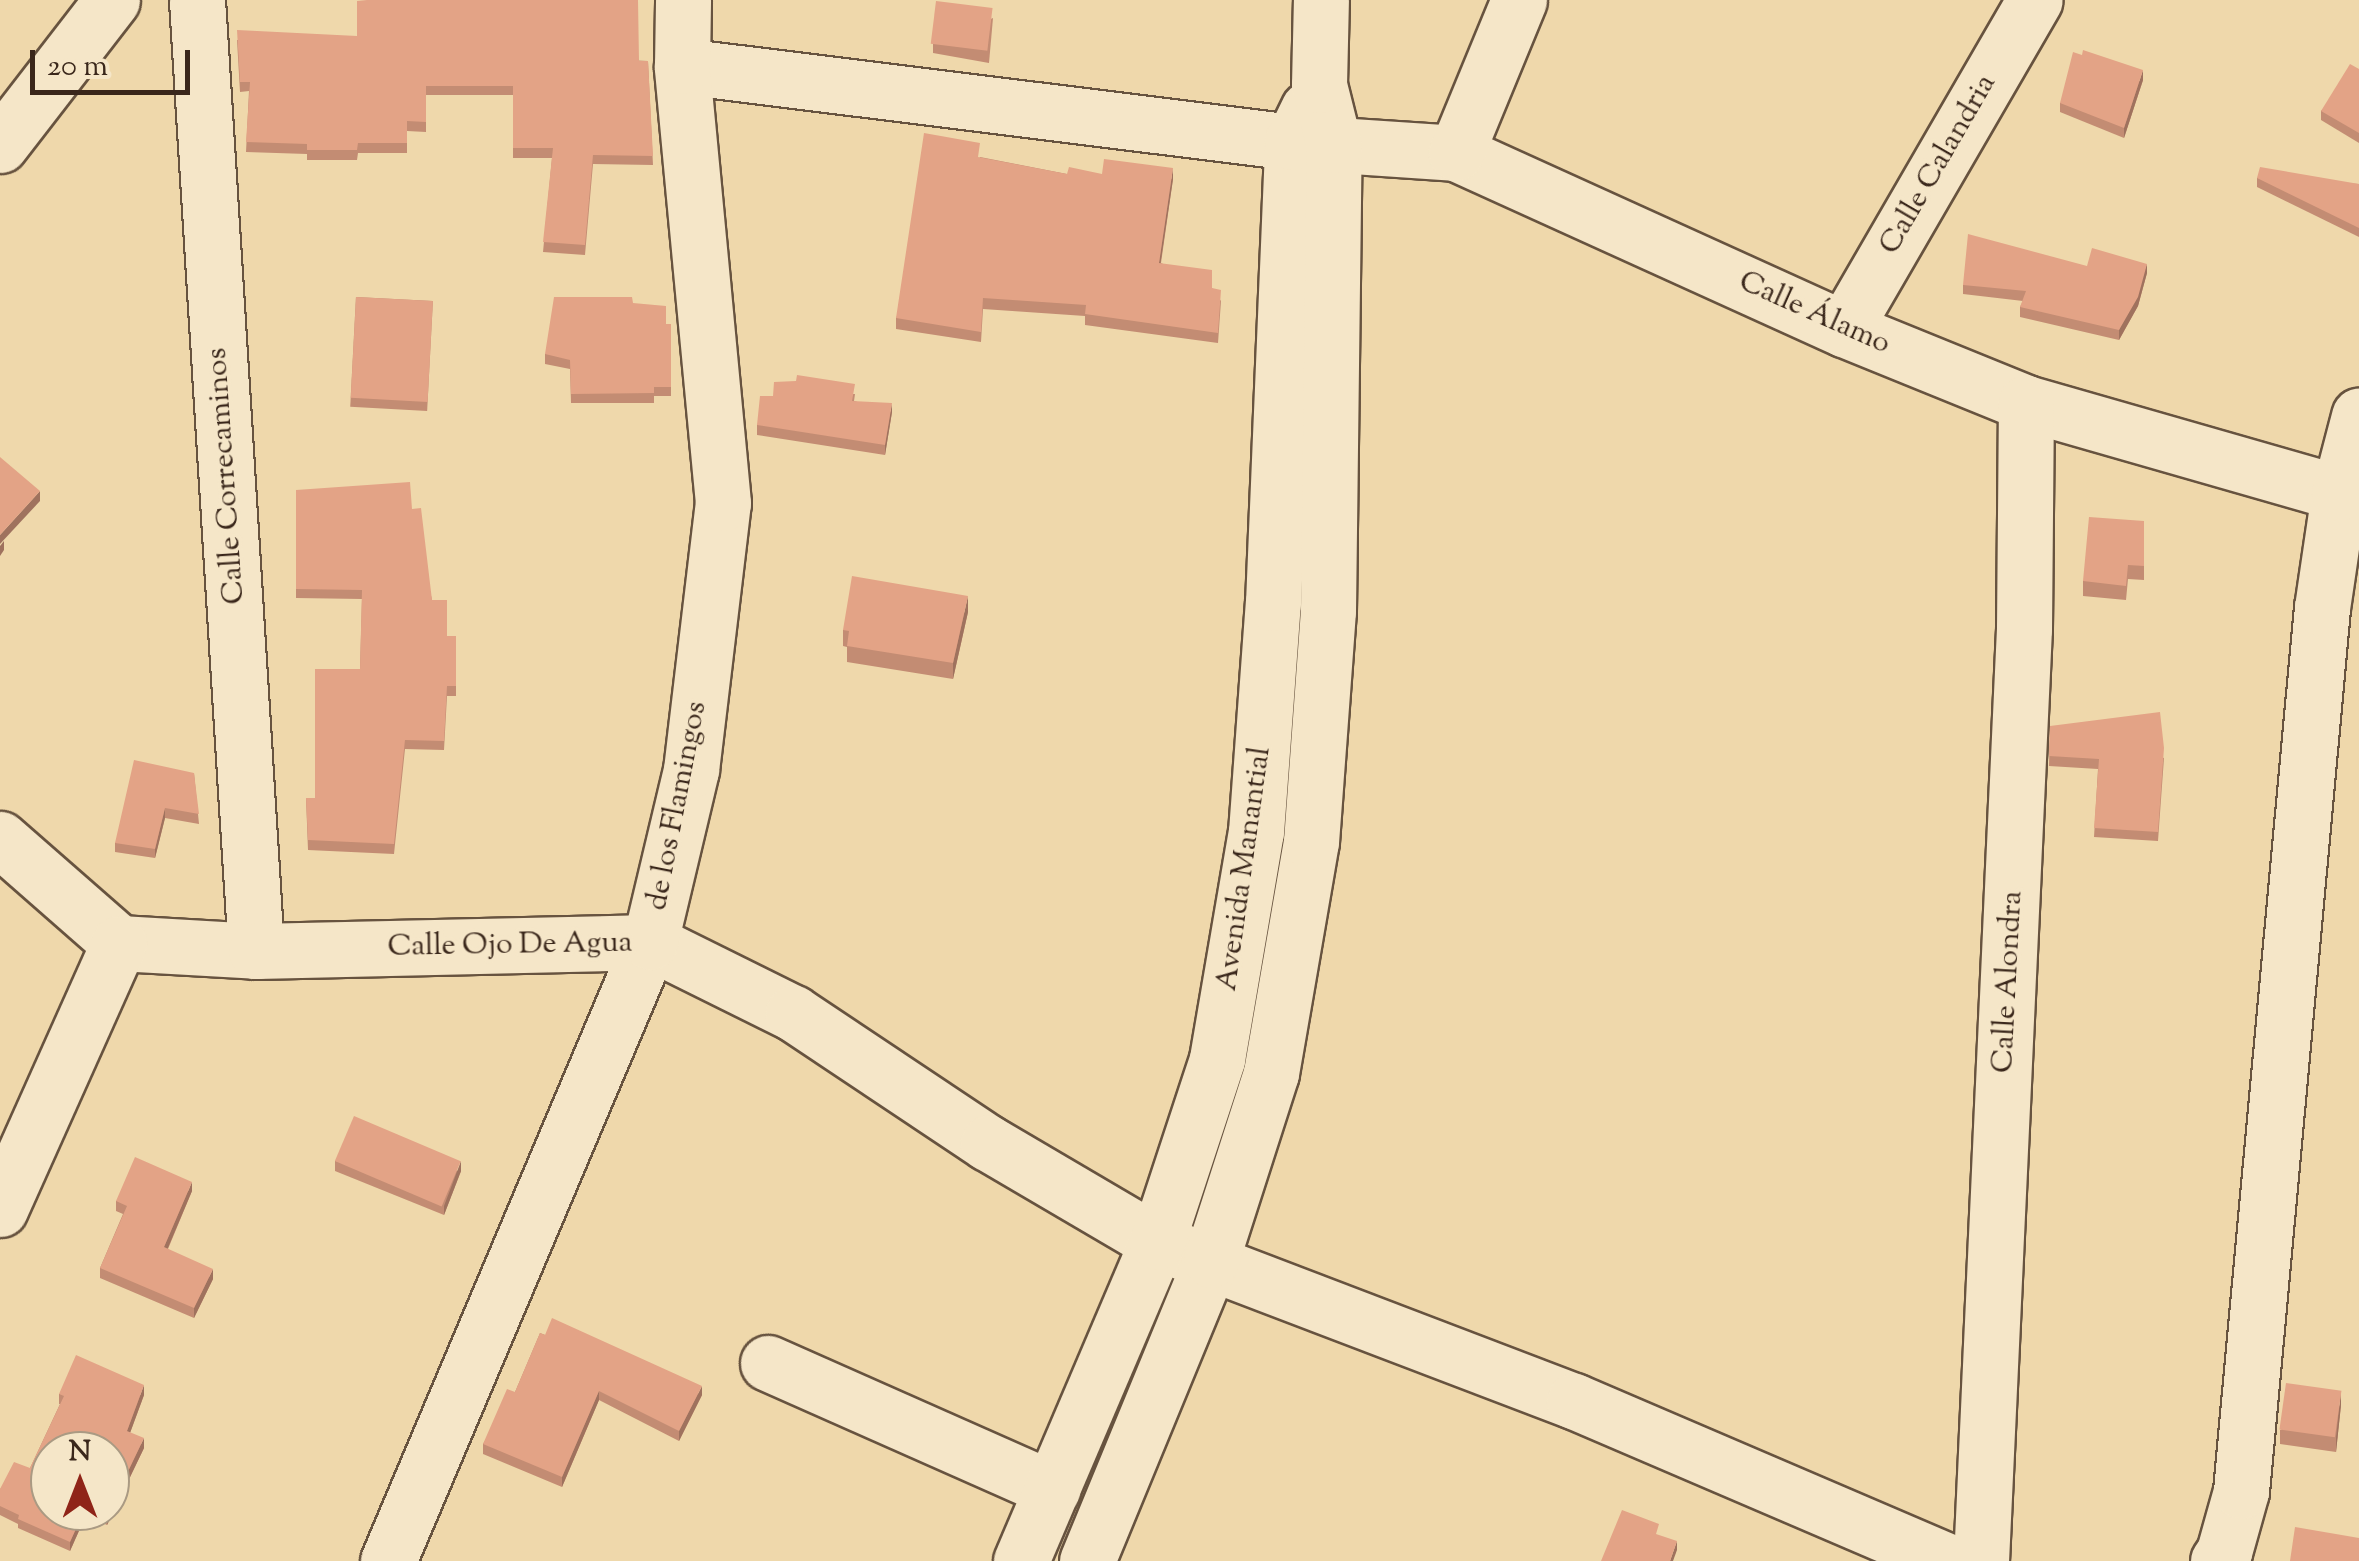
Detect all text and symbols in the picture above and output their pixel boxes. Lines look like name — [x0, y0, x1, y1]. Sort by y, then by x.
scale bar — [35, 30, 195, 92]
text: 20 m — [47, 46, 108, 89]
street label: Calle Calandria — [1873, 69, 2005, 261]
street label: Calle Álamo — [1733, 265, 1895, 363]
street label: Calle Correcaminos — [200, 347, 254, 605]
street label: de los Flamingos — [640, 699, 716, 913]
street label: Avenida Manantial — [1210, 745, 1280, 993]
street label: Calle Alondra — [1986, 890, 2032, 1074]
street label: Calle Ojo De Agua — [387, 926, 633, 966]
north arrow — [30, 1431, 130, 1531]
text: N — [69, 1433, 91, 1473]

